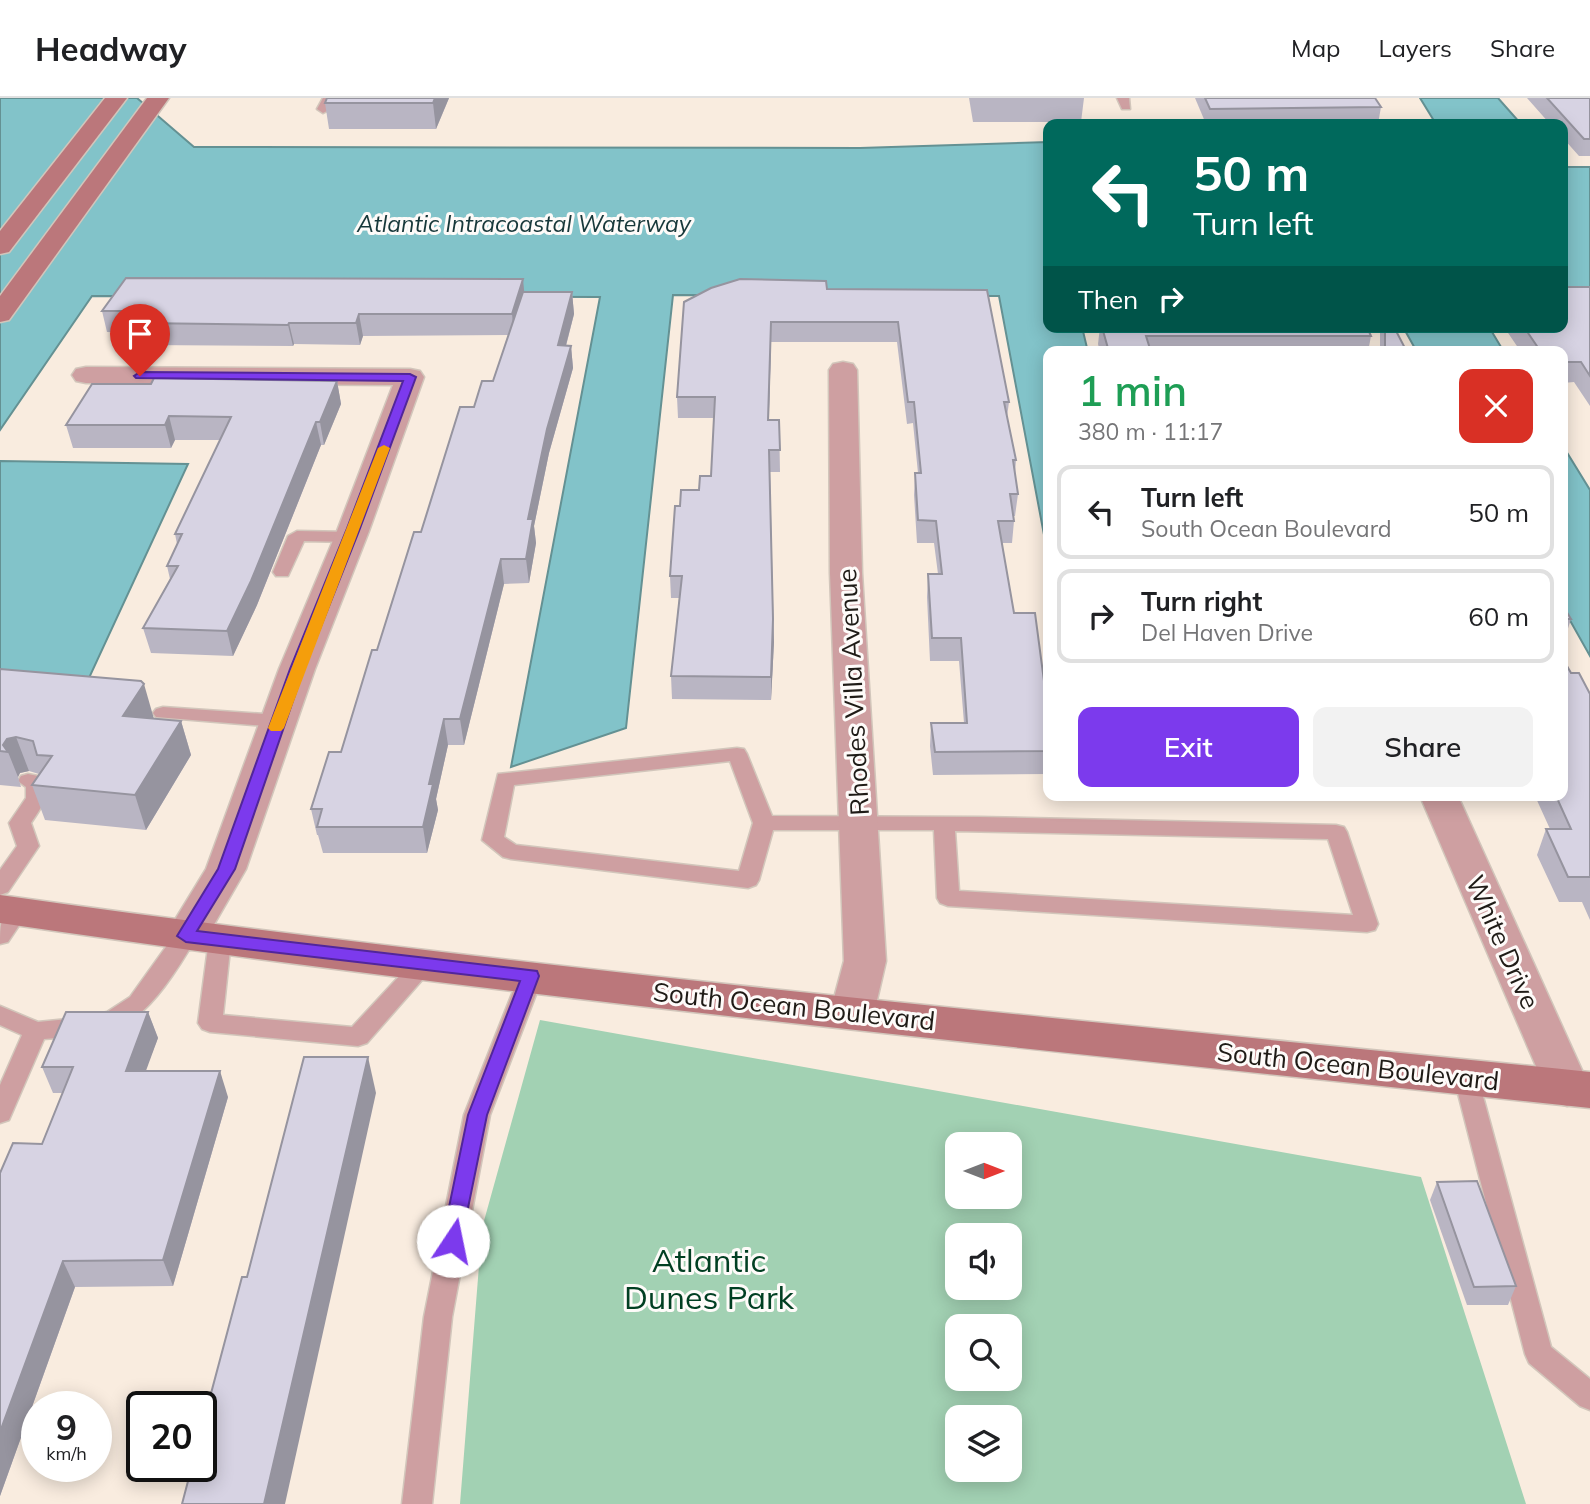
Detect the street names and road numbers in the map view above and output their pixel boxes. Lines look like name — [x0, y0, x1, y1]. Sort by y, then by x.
street label: Rhodes Villa Avenue — [830, 568, 876, 816]
street label: White Drive — [1459, 870, 1547, 1014]
street label: South Ocean Boulevard — [651, 975, 937, 1037]
street label: South Ocean Boulevard — [1215, 1035, 1501, 1097]

